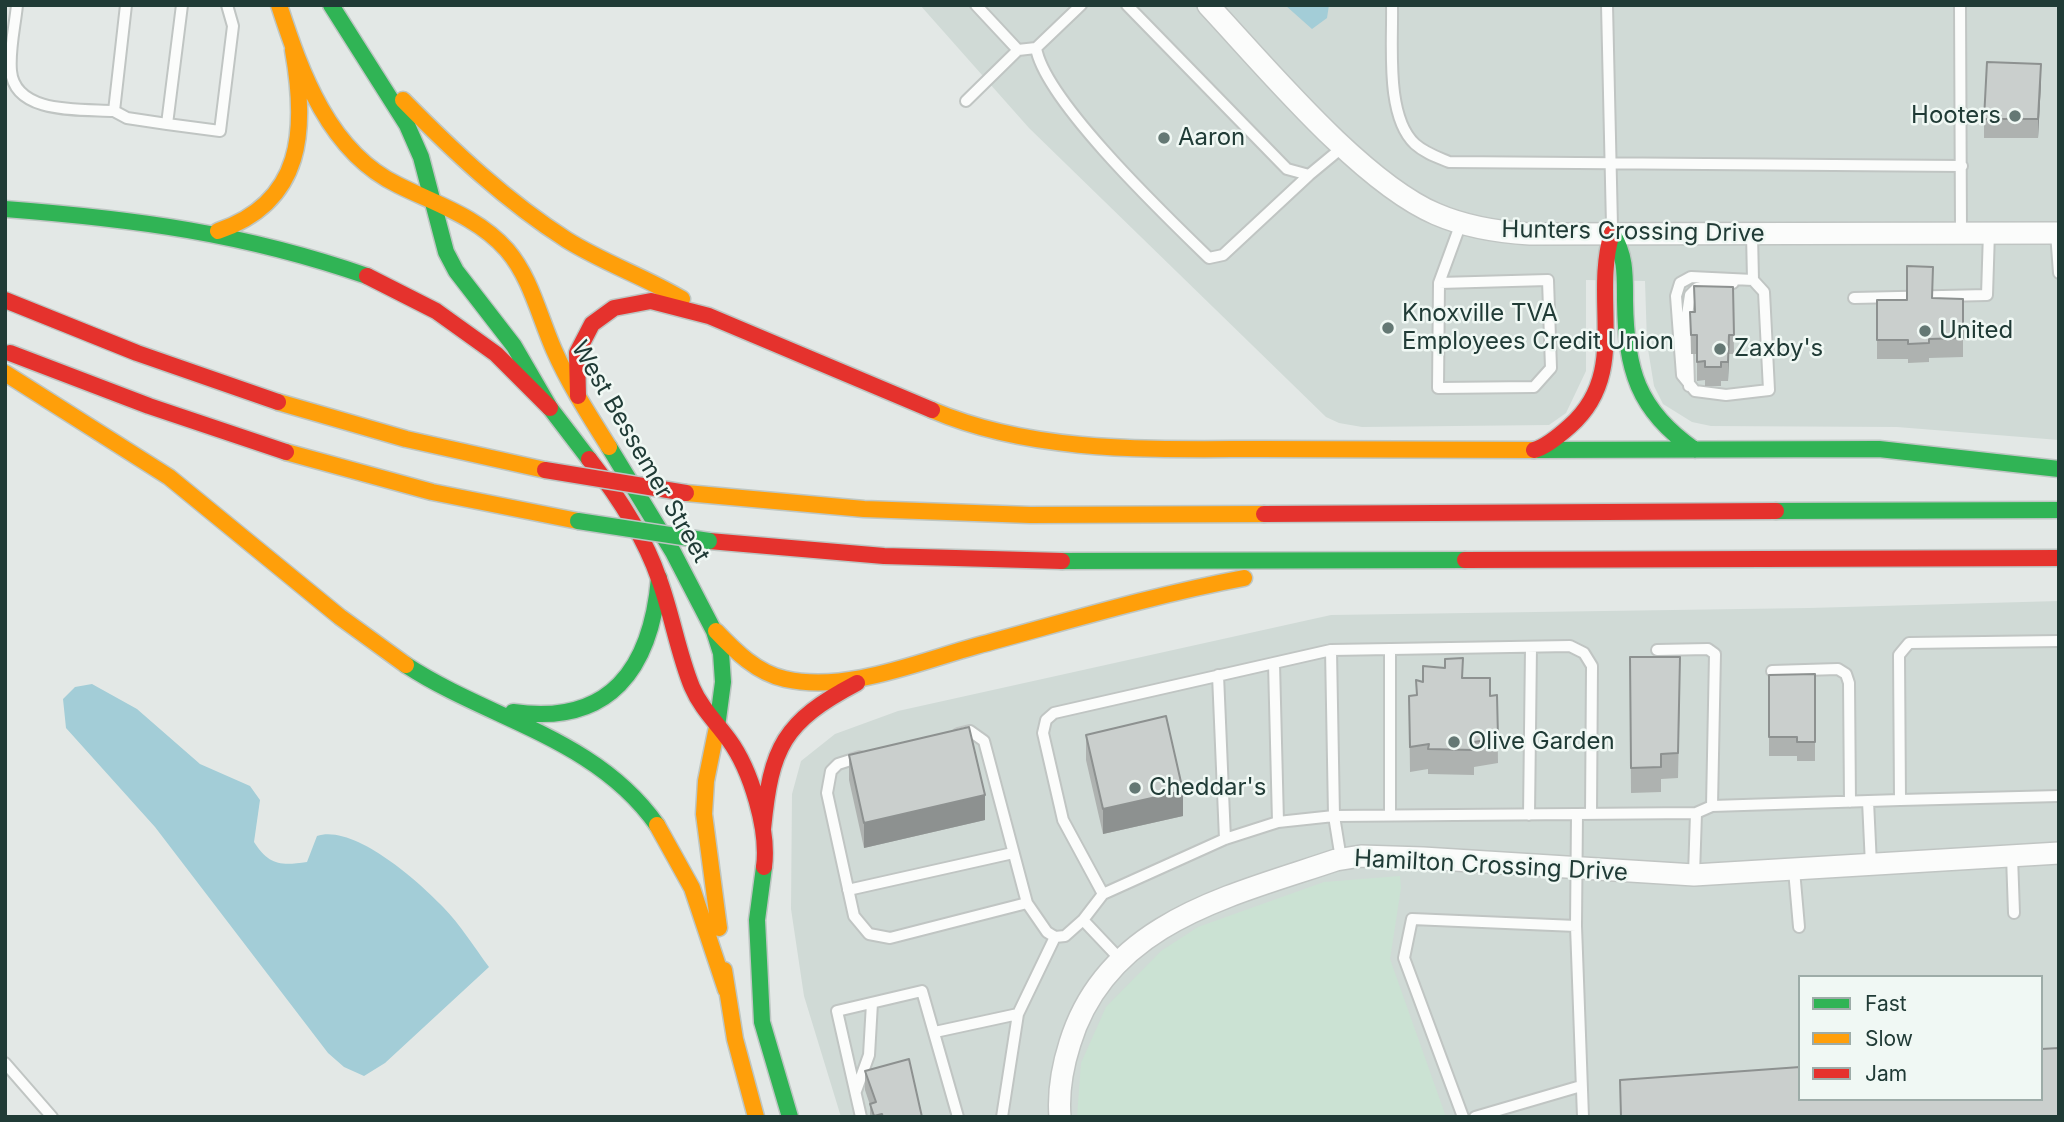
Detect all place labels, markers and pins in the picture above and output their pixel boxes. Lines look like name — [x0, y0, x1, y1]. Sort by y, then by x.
place label: Hooters — [1911, 102, 2001, 130]
marker: Hooters — [2007, 108, 2023, 124]
place label: Aaron — [1178, 124, 1245, 152]
marker: Aaron — [1156, 130, 1172, 146]
place label: Knoxville TVA Employees Credit Union — [1402, 300, 1674, 356]
place label: United — [1939, 317, 2013, 345]
marker: Knoxville TVA Employees Credit Union — [1380, 320, 1396, 336]
marker: United — [1917, 323, 1933, 339]
place label: Zaxby's — [1734, 335, 1823, 363]
marker: Zaxby's — [1712, 341, 1728, 357]
place label: Olive Garden — [1468, 728, 1615, 756]
marker: Olive Garden — [1446, 734, 1462, 750]
place label: Cheddar's — [1149, 774, 1266, 802]
marker: Cheddar's — [1127, 780, 1143, 796]

